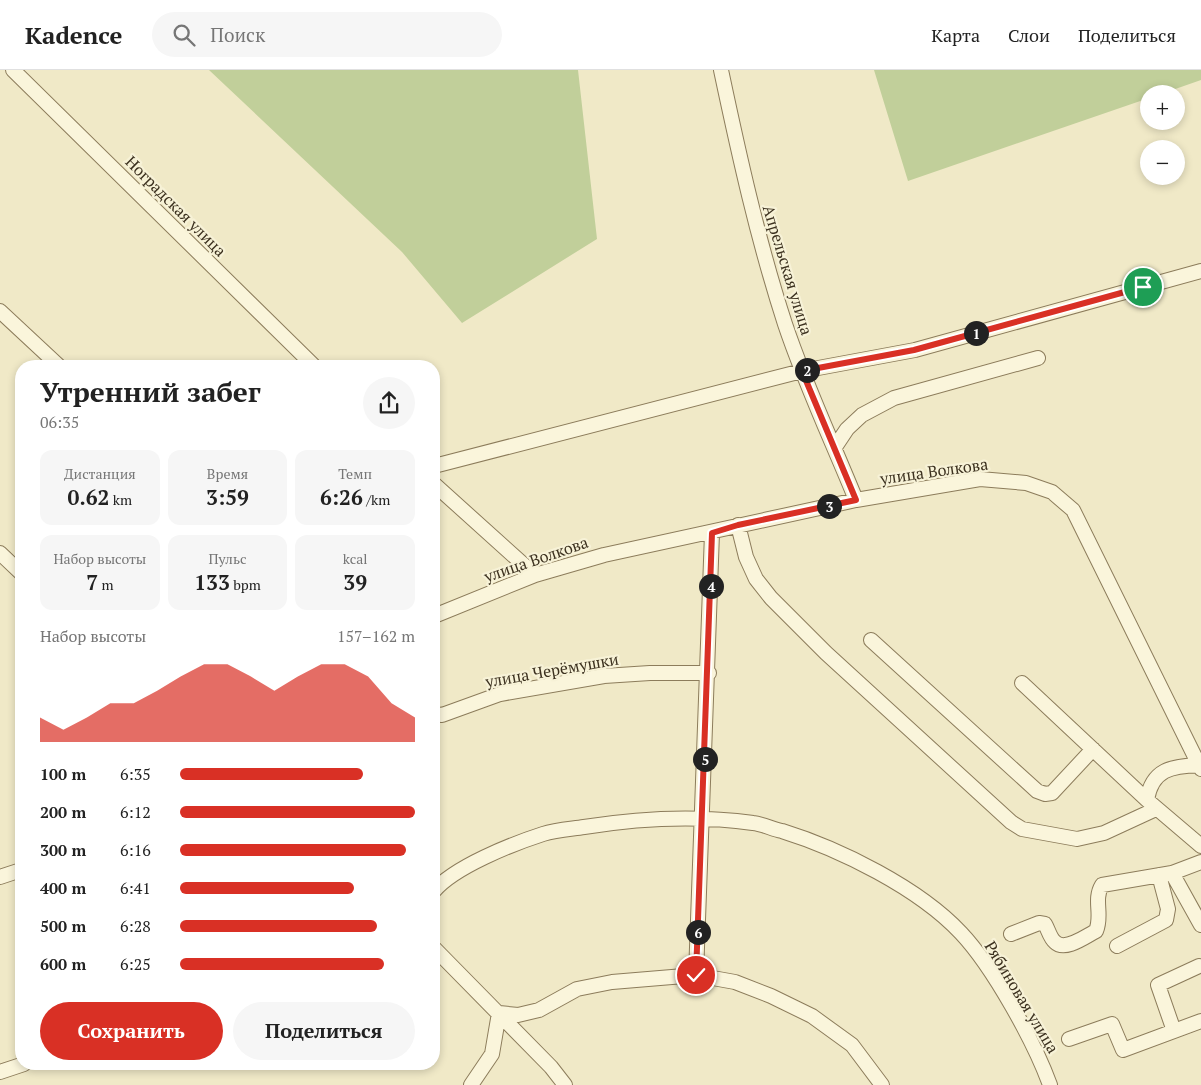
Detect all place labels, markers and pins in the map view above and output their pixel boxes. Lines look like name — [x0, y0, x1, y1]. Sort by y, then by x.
pin — [1122, 266, 1164, 308]
pin: 1 — [964, 320, 988, 346]
pin: 2 — [794, 358, 820, 382]
pin: 3 — [816, 494, 842, 518]
pin: 4 — [698, 574, 724, 598]
pin: 5 — [692, 746, 718, 772]
pin: 6 — [686, 920, 710, 944]
pin — [675, 954, 717, 996]

